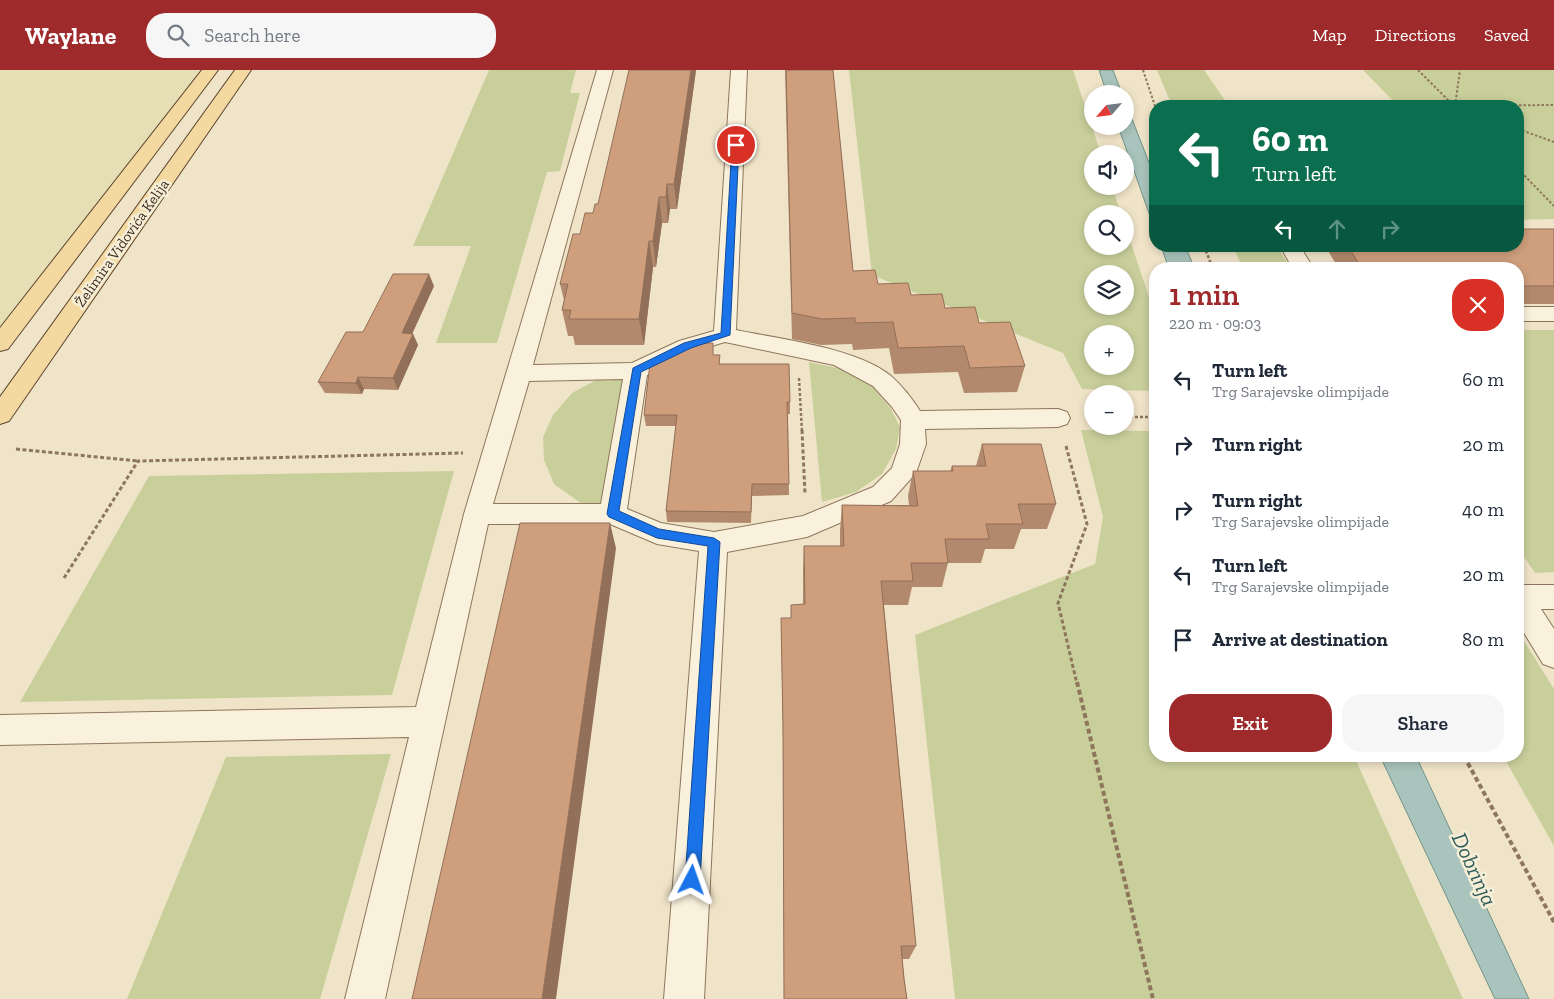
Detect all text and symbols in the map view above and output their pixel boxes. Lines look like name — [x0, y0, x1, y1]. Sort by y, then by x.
search box — [146, 13, 496, 58]
text: Waylane — [25, 21, 116, 50]
icon: search — [164, 21, 192, 49]
text: Search here — [204, 24, 301, 47]
text: Map — [1312, 24, 1347, 46]
text: Directions — [1375, 24, 1456, 46]
text: Saved — [1484, 24, 1529, 46]
north arrow — [1084, 85, 1134, 135]
map controls — [1084, 85, 1134, 435]
text: 60 m — [1252, 118, 1328, 160]
icon: left — [1169, 120, 1234, 185]
pin — [715, 124, 757, 166]
icon: arrive — [722, 131, 750, 159]
button: sound — [1084, 145, 1134, 195]
text: Turn left — [1252, 160, 1336, 187]
street label: Želimira Vidovića Kelija — [71, 176, 173, 310]
button: search — [1084, 205, 1134, 255]
icon: left — [1270, 215, 1298, 243]
icon: ahead — [1323, 215, 1351, 243]
icon: right — [1376, 215, 1404, 243]
button: layers — [1084, 265, 1134, 315]
text: 1 min — [1169, 277, 1239, 313]
button: close — [1452, 279, 1504, 331]
text: 220 m · 09:03 — [1169, 314, 1261, 333]
button: + — [1084, 325, 1134, 375]
text: Turn left — [1212, 359, 1287, 382]
icon: left — [1169, 366, 1197, 394]
text: 60 m — [1462, 368, 1504, 391]
text: Trg Sarajevske olimpijade — [1212, 382, 1389, 401]
button: − — [1084, 385, 1134, 435]
icon: right — [1169, 431, 1197, 459]
text: Turn right — [1212, 433, 1302, 456]
text: 20 m — [1463, 433, 1504, 456]
text: Turn right — [1212, 489, 1302, 512]
icon: right — [1169, 496, 1197, 524]
text: 40 m — [1462, 498, 1504, 521]
text: Trg Sarajevske olimpijade — [1212, 512, 1389, 531]
text: Turn left — [1212, 554, 1287, 577]
icon: left — [1169, 561, 1197, 589]
text: 20 m — [1463, 563, 1504, 586]
text: Trg Sarajevske olimpijade — [1212, 577, 1389, 596]
icon: arrive — [1169, 626, 1197, 654]
text: Arrive at destination — [1212, 628, 1388, 651]
text: 80 m — [1462, 628, 1504, 651]
button: Exit — [1169, 694, 1332, 752]
button: Share — [1342, 694, 1504, 752]
water label: Dobrinja — [1446, 828, 1503, 910]
position arrow — [665, 853, 717, 905]

